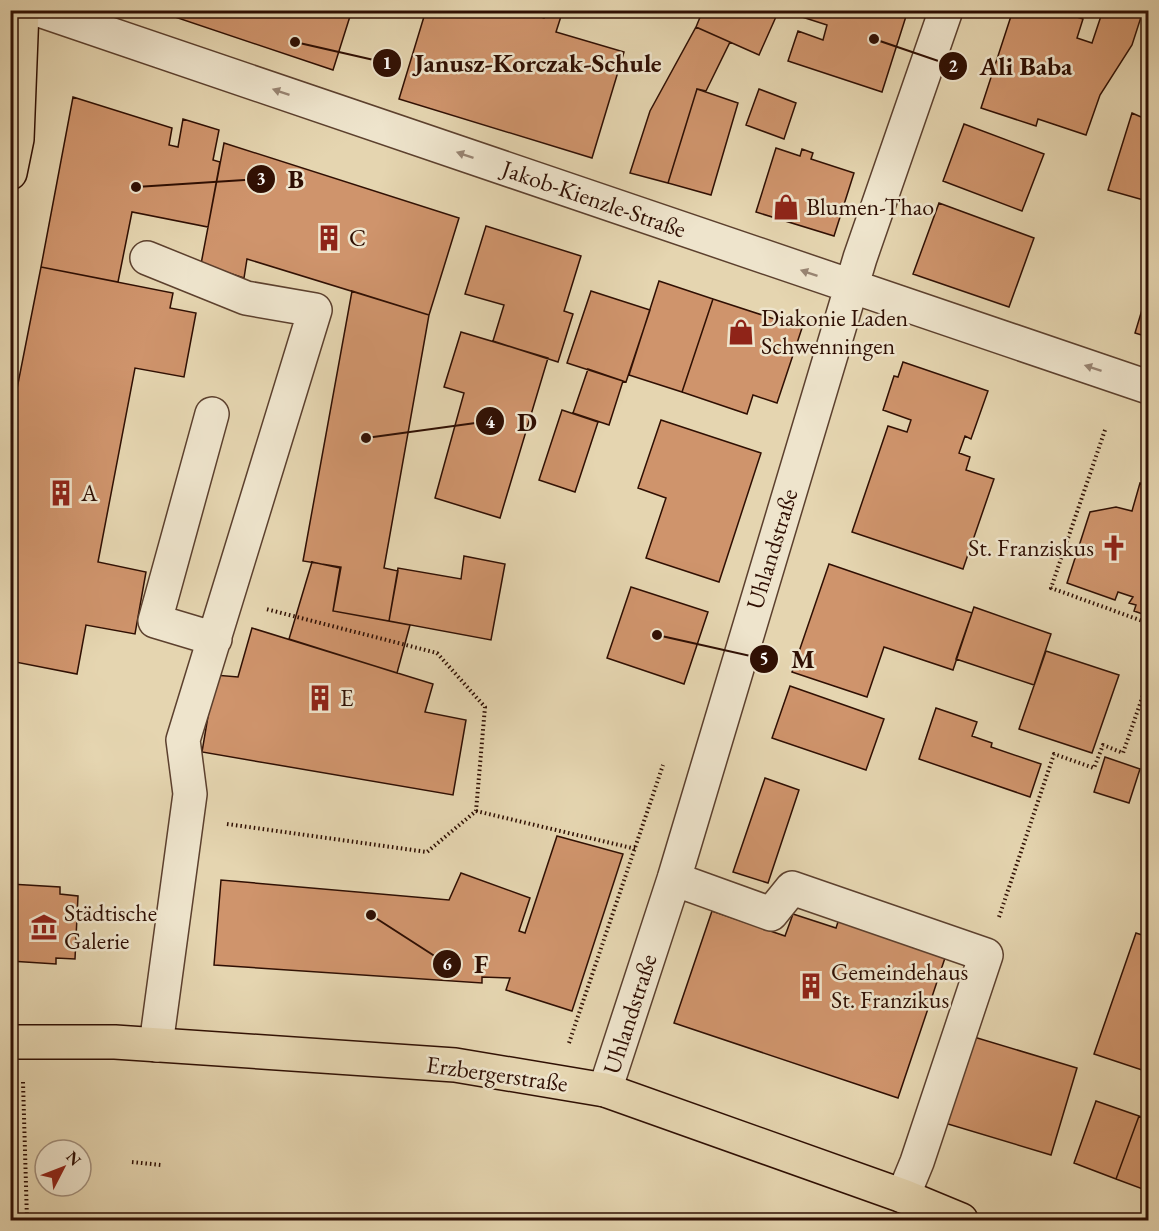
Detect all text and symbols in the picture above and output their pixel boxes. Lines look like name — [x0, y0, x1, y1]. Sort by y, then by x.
callout: Janusz-Korczak-Schule — [372, 41, 674, 85]
callout: Ali Baba — [938, 44, 1085, 88]
text: Janusz-Korczak-Schule — [411, 46, 662, 80]
text: Ali Baba — [978, 49, 1073, 83]
text: 1 — [382, 51, 392, 74]
text: 2 — [948, 54, 958, 77]
one-way arrow — [272, 87, 290, 96]
one-way arrow — [456, 150, 474, 160]
street label: Jakob-Kienzle-Straße — [496, 152, 690, 245]
callout: B — [246, 157, 316, 201]
text: B — [288, 162, 304, 196]
text: 3 — [256, 167, 266, 190]
place label: Blumen-Thao — [806, 191, 934, 222]
shop icon: Blumen-Thao — [771, 192, 801, 222]
place label: C — [349, 222, 366, 253]
building icon: C — [314, 223, 344, 253]
one-way arrow — [799, 268, 817, 277]
place label: Diakonie Laden Schwenningen — [761, 302, 908, 361]
shop icon: Diakonie Laden Schwenningen — [726, 317, 756, 347]
one-way arrow — [1084, 363, 1102, 373]
callout: D — [475, 399, 549, 443]
text: D — [517, 405, 537, 439]
text: 4 — [485, 410, 495, 433]
place label: A — [80, 477, 98, 508]
building icon: A — [46, 478, 76, 508]
street label: Uhlandstraße — [738, 485, 805, 613]
place label: St. Franziskus — [968, 532, 1094, 563]
church icon: St. Franziskus — [1099, 533, 1129, 563]
callout: M — [749, 637, 827, 681]
text: M — [791, 642, 815, 676]
text: 5 — [759, 647, 769, 670]
place label: E — [340, 682, 354, 713]
building icon: E — [305, 683, 335, 713]
place label: Städtische Galerie — [64, 897, 157, 956]
museum icon: Städtische Galerie — [29, 912, 59, 942]
callout: F — [432, 942, 500, 986]
text: F — [474, 947, 488, 981]
street label: Uhlandstraße — [596, 950, 664, 1078]
text: 6 — [442, 952, 452, 975]
place label: Gemeindehaus St. Franzikus — [831, 956, 968, 1015]
building icon: Gemeindehaus St. Franzikus — [796, 971, 826, 1001]
street label: Erzbergerstraße — [424, 1048, 570, 1099]
north arrow — [33, 1138, 93, 1198]
text: N — [62, 1146, 86, 1170]

